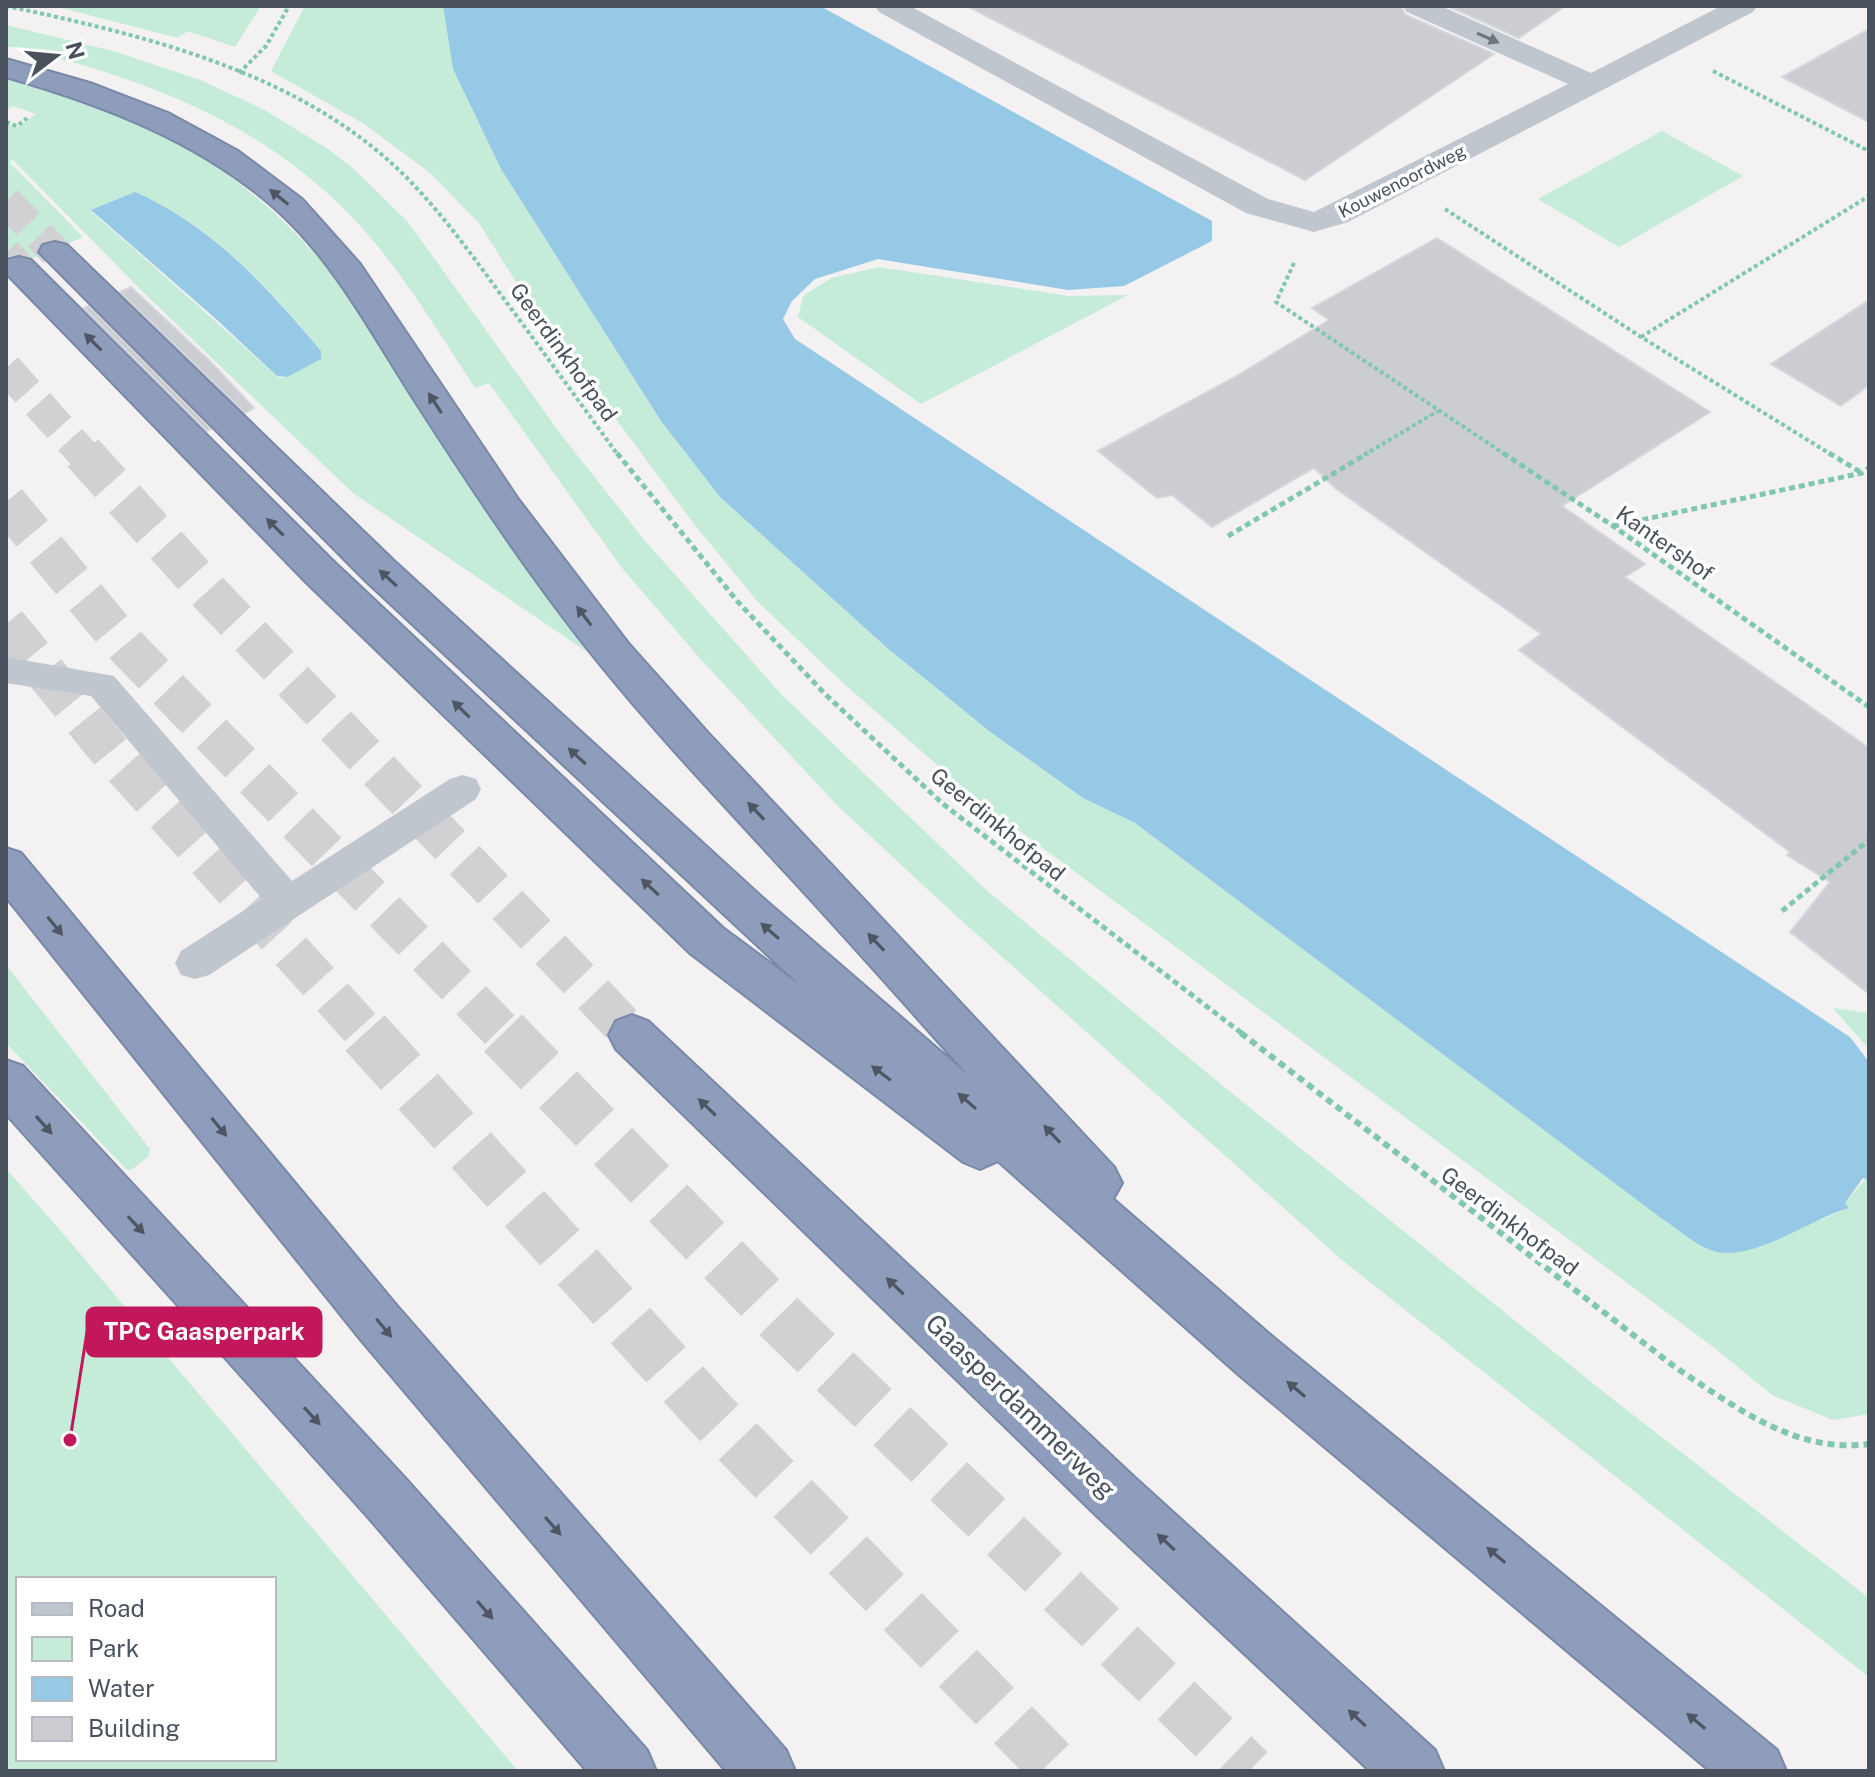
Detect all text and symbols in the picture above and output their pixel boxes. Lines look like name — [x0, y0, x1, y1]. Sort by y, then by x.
north arrow — [16, 16, 96, 96]
one-way arrow — [1476, 31, 1500, 45]
text: N — [60, 39, 90, 62]
street label: Kouwenoordweg — [1335, 140, 1469, 222]
one-way arrow — [269, 189, 289, 205]
street label: Geerdinkhofpad — [505, 278, 623, 426]
one-way arrow — [84, 333, 102, 352]
one-way arrow — [428, 392, 442, 414]
street label: Kantershof — [1611, 500, 1719, 586]
one-way arrow — [266, 518, 285, 537]
one-way arrow — [378, 570, 397, 588]
one-way arrow — [577, 605, 593, 626]
one-way arrow — [452, 700, 471, 718]
one-way arrow — [568, 748, 587, 766]
street label: Geerdinkhofpad — [926, 762, 1070, 886]
one-way arrow — [747, 802, 765, 821]
one-way arrow — [641, 879, 660, 897]
one-way arrow — [46, 915, 63, 935]
one-way arrow — [760, 923, 780, 940]
one-way arrow — [868, 933, 886, 952]
one-way arrow — [871, 1065, 891, 1081]
one-way arrow — [957, 1092, 976, 1110]
one-way arrow — [698, 1098, 717, 1117]
one-way arrow — [35, 1115, 53, 1134]
one-way arrow — [210, 1117, 227, 1137]
one-way arrow — [1043, 1124, 1061, 1143]
street label: Geerdinkhofpad — [1436, 1161, 1584, 1281]
one-way arrow — [127, 1215, 145, 1234]
one-way arrow — [886, 1278, 905, 1296]
street label: Gaasperdammerweg — [920, 1307, 1122, 1505]
callout: TPC Gaasperpark — [87, 1308, 321, 1356]
text: TPC Gaasperpark — [103, 1317, 305, 1345]
one-way arrow — [374, 1319, 392, 1338]
one-way arrow — [1286, 1381, 1306, 1398]
one-way arrow — [303, 1406, 321, 1425]
one-way arrow — [544, 1515, 561, 1535]
one-way arrow — [1156, 1534, 1176, 1551]
one-way arrow — [1486, 1547, 1506, 1564]
legend — [16, 1577, 276, 1761]
text: Road — [88, 1594, 145, 1622]
one-way arrow — [476, 1599, 493, 1619]
text: Park — [88, 1634, 139, 1662]
text: Water — [88, 1674, 155, 1702]
one-way arrow — [1347, 1710, 1366, 1728]
one-way arrow — [1686, 1713, 1706, 1730]
text: Building — [88, 1714, 180, 1742]

